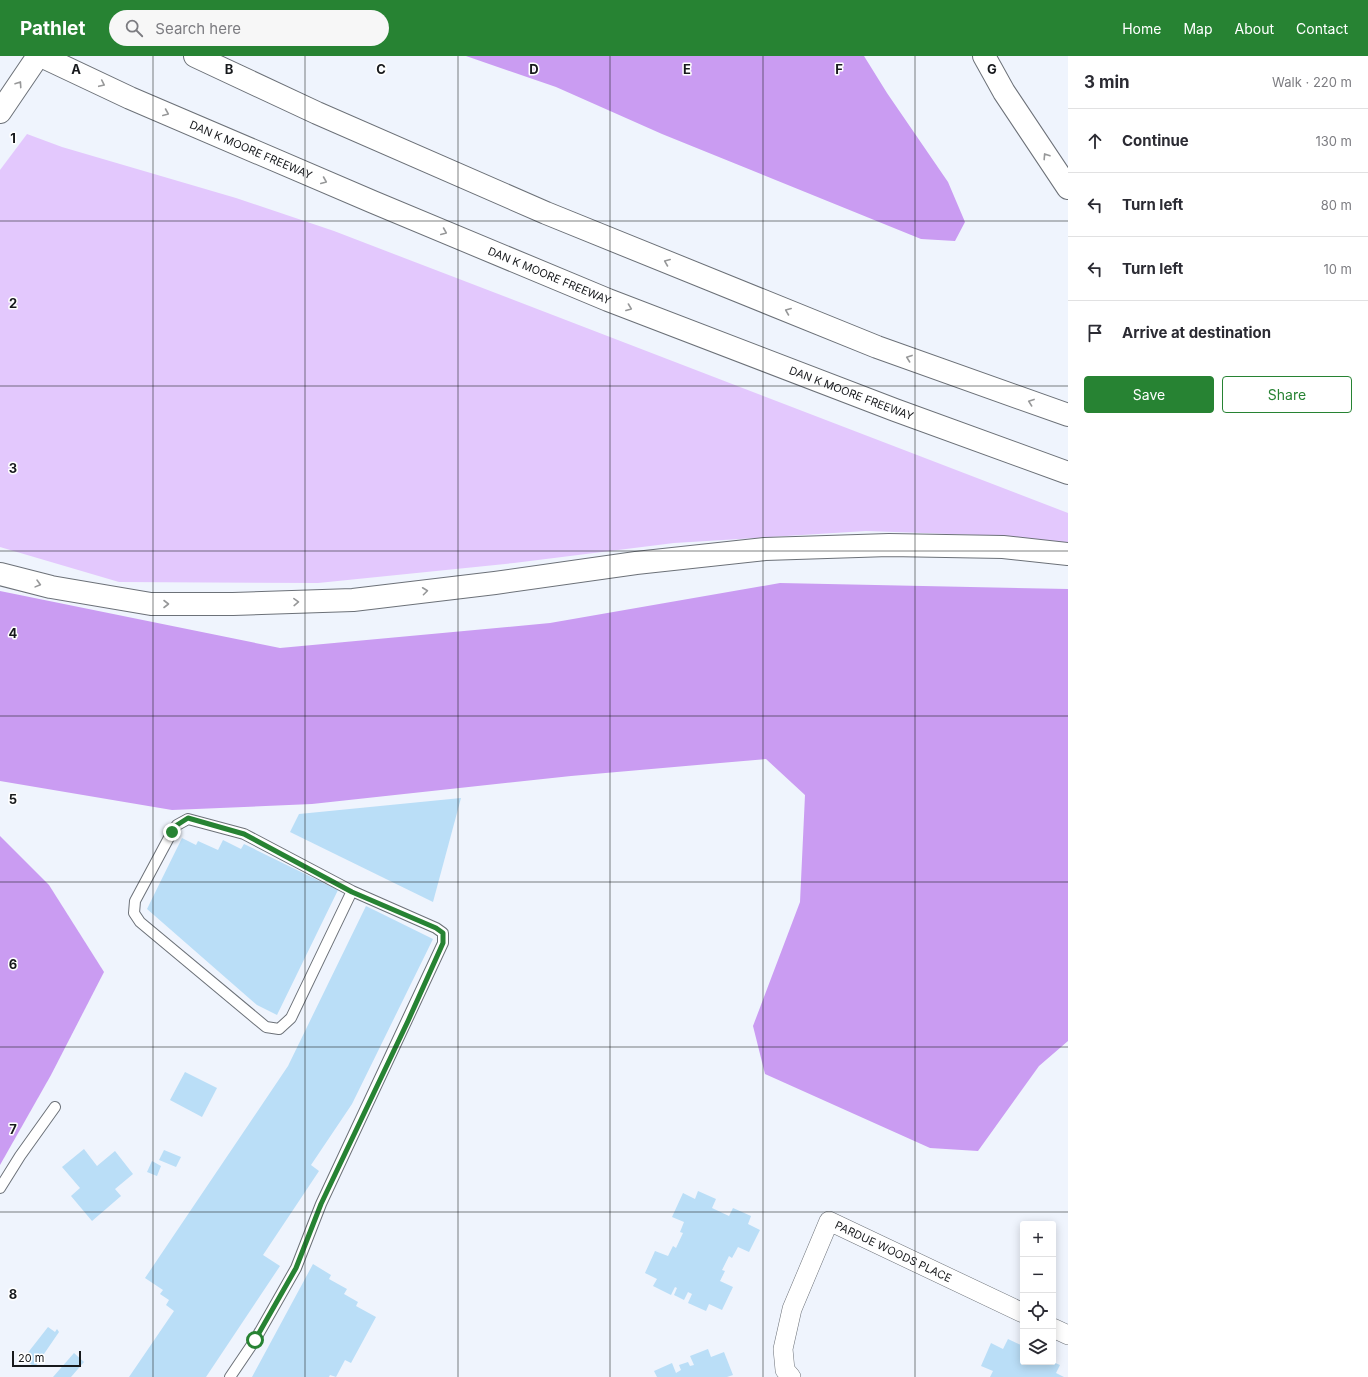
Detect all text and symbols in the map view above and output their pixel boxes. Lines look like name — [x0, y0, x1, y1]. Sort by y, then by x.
search box — [109, 10, 389, 46]
text: Pathlet — [20, 17, 85, 40]
icon: search — [123, 17, 145, 39]
text: Search here — [155, 19, 241, 38]
text: Home — [1122, 20, 1161, 37]
text: Map — [1183, 20, 1213, 37]
text: About — [1235, 20, 1274, 37]
text: Contact — [1296, 20, 1348, 37]
text: A — [71, 61, 81, 77]
text: B — [225, 61, 234, 77]
text: C — [376, 61, 386, 77]
text: D — [529, 61, 539, 77]
text: E — [683, 61, 691, 77]
text: F — [835, 61, 843, 77]
text: G — [987, 61, 997, 77]
text: 3 min — [1084, 72, 1130, 92]
text: Walk · 220 m — [1272, 74, 1352, 90]
one-way arrow — [98, 80, 105, 88]
one-way arrow — [14, 81, 22, 88]
one-way arrow — [163, 109, 170, 117]
street label: DAN K MOORE FREEWAY — [188, 117, 315, 182]
text: 1 — [10, 130, 16, 146]
icon: ahead — [1084, 130, 1106, 152]
text: Continue — [1122, 131, 1189, 150]
text: 130 m — [1315, 133, 1352, 149]
one-way arrow — [1043, 153, 1051, 160]
one-way arrow — [321, 177, 328, 185]
icon: left — [1084, 194, 1106, 216]
text: Turn left — [1122, 195, 1183, 214]
text: 80 m — [1321, 197, 1352, 213]
one-way arrow — [440, 227, 447, 235]
street label: DAN K MOORE FREEWAY — [486, 244, 614, 308]
icon: left — [1084, 258, 1106, 280]
one-way arrow — [664, 259, 671, 267]
text: Turn left — [1122, 259, 1183, 278]
text: 10 m — [1323, 261, 1352, 277]
text: 2 — [9, 295, 17, 311]
one-way arrow — [625, 303, 632, 311]
one-way arrow — [784, 308, 792, 316]
icon: arrive — [1084, 322, 1106, 344]
text: Arrive at destination — [1122, 323, 1271, 342]
one-way arrow — [905, 355, 912, 363]
street label: DAN K MOORE FREEWAY — [787, 363, 916, 423]
button: Save — [1084, 376, 1214, 413]
button: Share — [1222, 376, 1352, 413]
one-way arrow — [1028, 398, 1035, 407]
text: 3 — [9, 460, 17, 476]
one-way arrow — [34, 579, 41, 588]
one-way arrow — [422, 587, 428, 596]
one-way arrow — [293, 597, 299, 606]
one-way arrow — [163, 600, 169, 608]
text: 4 — [9, 625, 18, 641]
text: 5 — [9, 791, 17, 807]
route end — [163, 823, 181, 841]
text: 6 — [9, 956, 17, 972]
text: 7 — [9, 1121, 17, 1137]
street label: PARDUE WOODS PLACE — [833, 1218, 954, 1285]
map controls — [1020, 1221, 1056, 1365]
button: + — [1020, 1221, 1056, 1257]
button: − — [1020, 1257, 1056, 1293]
text: 8 — [9, 1286, 17, 1302]
button: locate — [1020, 1293, 1056, 1329]
button: layers — [1020, 1329, 1056, 1365]
route start — [246, 1331, 264, 1349]
scale bar — [12, 1349, 81, 1368]
text: 20 m — [18, 1351, 44, 1365]

